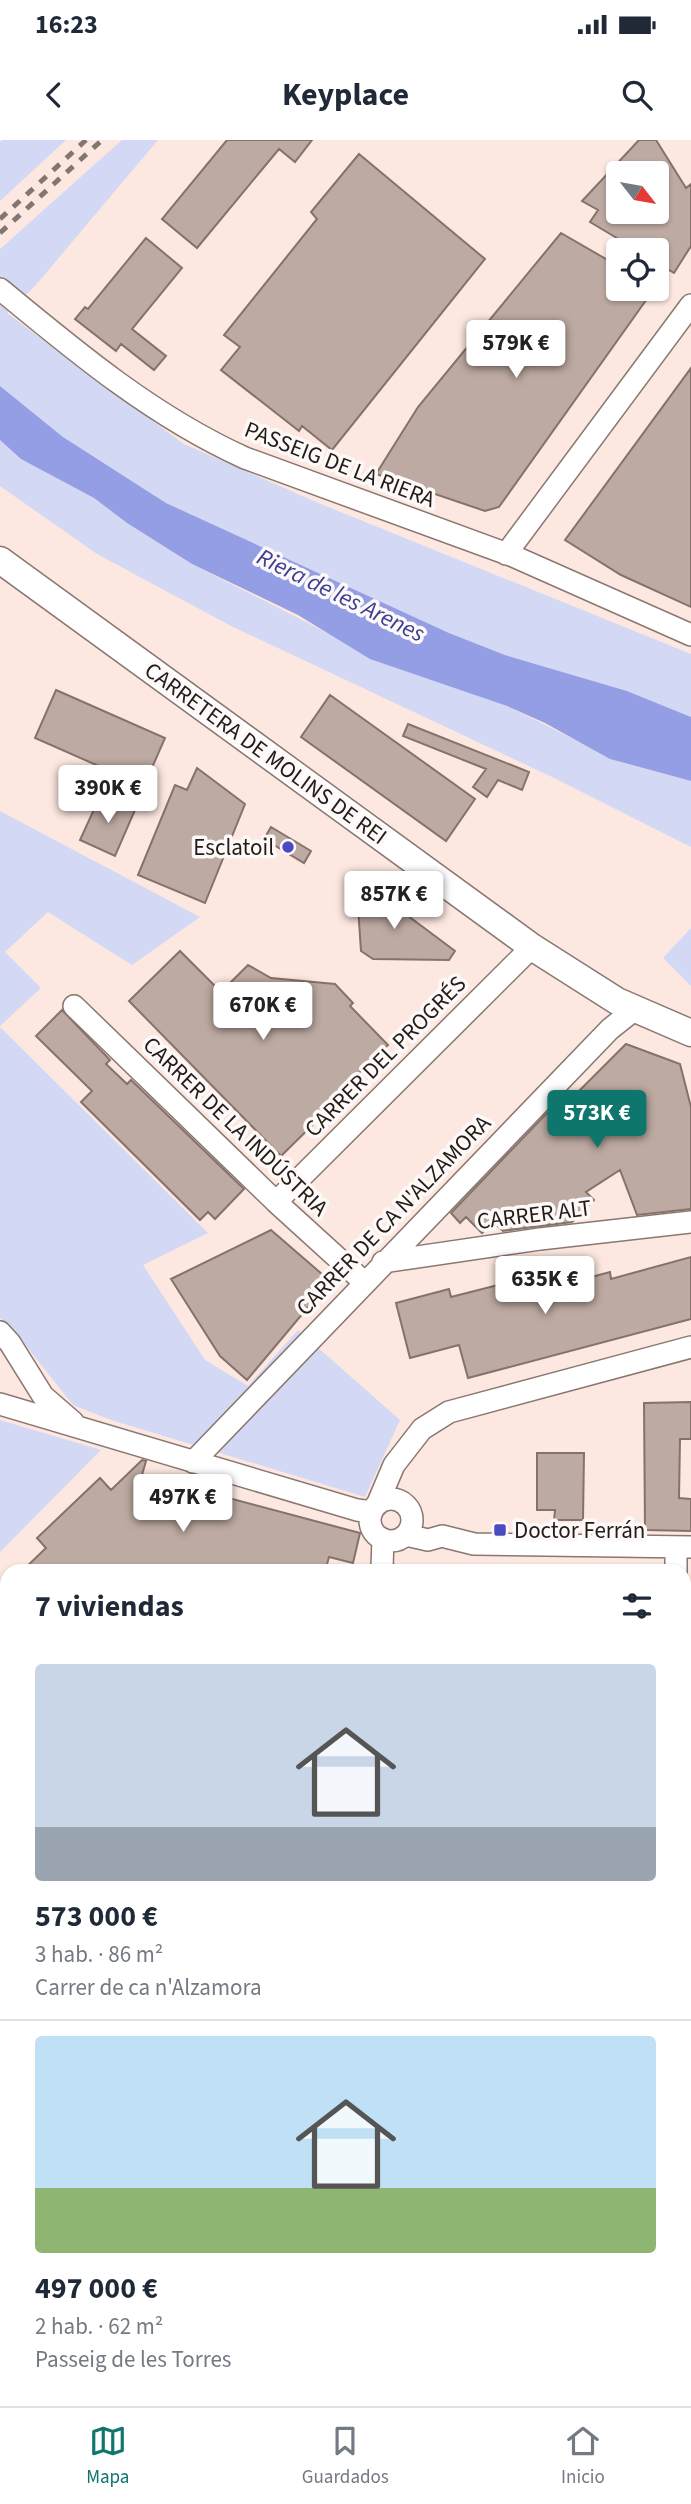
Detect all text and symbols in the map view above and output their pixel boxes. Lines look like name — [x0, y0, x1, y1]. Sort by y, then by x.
text: 16:23 — [35, 6, 98, 43]
text: Keyplace — [282, 72, 409, 118]
icon: back — [35, 76, 73, 114]
icon: search — [618, 76, 656, 114]
north arrow — [606, 161, 668, 224]
map controls — [606, 161, 669, 301]
button: locate — [606, 238, 669, 301]
pin: 579K € — [459, 320, 573, 380]
text: 579K € — [482, 326, 550, 359]
street label: PASSEIG DE LA RIERA — [240, 413, 440, 516]
water label: Riera de les Arenes — [251, 540, 431, 651]
street label: CARRETERA DE MOLINS DE REI — [138, 654, 394, 853]
pin: 390K € — [51, 766, 165, 825]
text: 390K € — [74, 771, 142, 804]
place label: Esclatoil — [193, 831, 274, 864]
marker: Esclatoil — [280, 839, 296, 855]
pin: 857K € — [337, 872, 451, 931]
text: 857K € — [360, 877, 428, 910]
street label: CARRER DEL PROGRÉS — [297, 968, 474, 1145]
pin: 670K € — [206, 982, 320, 1042]
text: 670K € — [229, 988, 297, 1021]
street label: CARRER DE LA INDÚSTRIA — [136, 1029, 336, 1224]
pin: 573K € — [540, 1090, 654, 1150]
text: 573K € — [563, 1096, 631, 1129]
street label: CARRER DE CA N'ALZAMORA — [288, 1107, 499, 1323]
street label: CARRER ALT — [475, 1191, 593, 1238]
pin: 635K € — [488, 1256, 602, 1316]
text: 635K € — [511, 1262, 579, 1295]
pin: 497K € — [126, 1474, 240, 1534]
text: 497K € — [149, 1480, 217, 1513]
place label: Doctor Ferrán — [514, 1514, 645, 1547]
marker: Doctor Ferrán — [492, 1522, 508, 1538]
text: 7 viviendas — [35, 1585, 184, 1628]
icon: filters — [618, 1587, 656, 1625]
icon: home — [283, 1709, 409, 1835]
text: 573 000 € — [35, 1895, 158, 1938]
text: 3 hab. · 86 m² — [35, 1938, 163, 1971]
text: Carrer de ca n'Alzamora — [35, 1971, 261, 2004]
icon: home — [283, 2081, 409, 2207]
text: 497 000 € — [35, 2267, 158, 2310]
text: 2 hab. · 62 m² — [35, 2310, 163, 2343]
text: Passeig de les Torres — [35, 2343, 232, 2376]
tab: Mapa — [86, 2422, 129, 2491]
tab: Guardados — [302, 2422, 389, 2491]
tab: Inicio — [561, 2422, 605, 2491]

